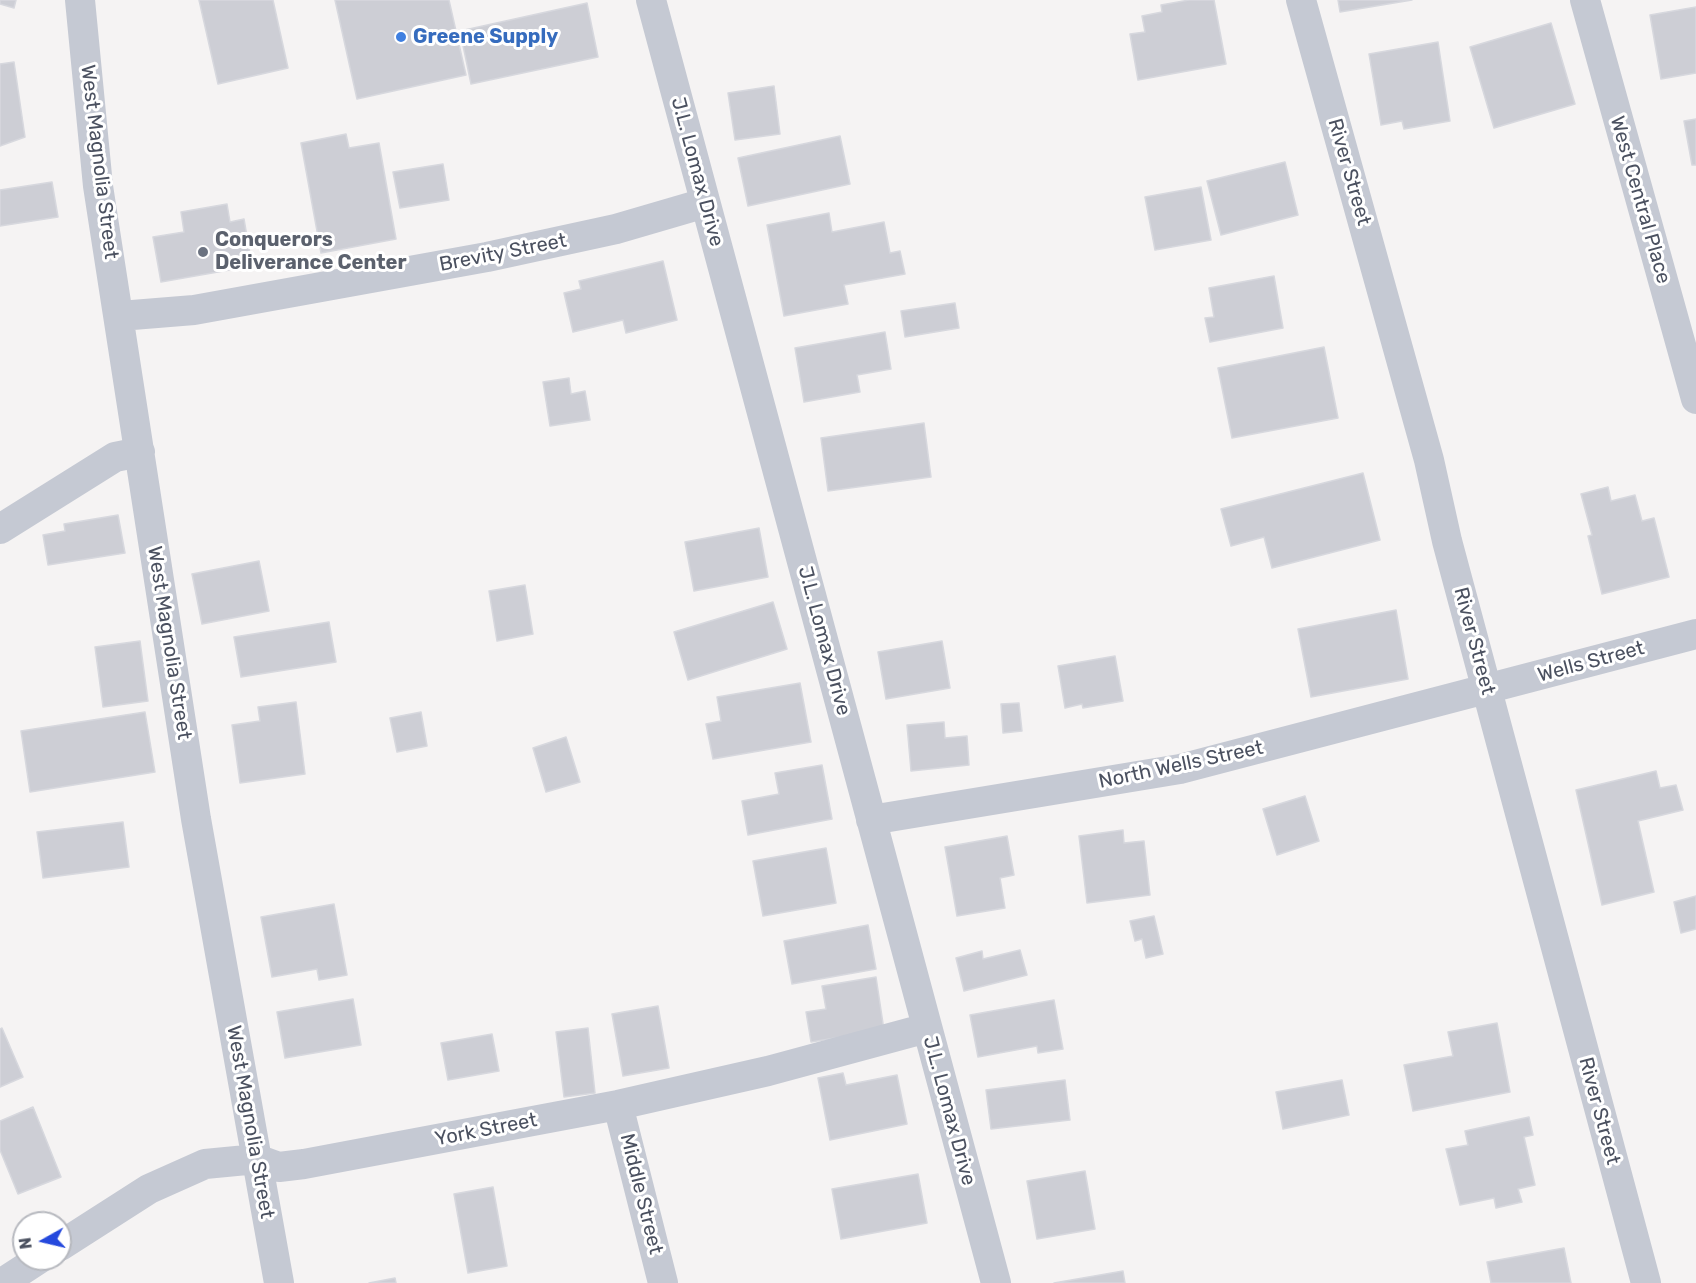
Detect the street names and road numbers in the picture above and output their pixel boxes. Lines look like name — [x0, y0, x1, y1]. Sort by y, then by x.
street label: West Magnolia Street — [75, 63, 123, 261]
street label: J.L. Lomax Drive — [666, 95, 728, 249]
street label: West Central Place — [1605, 113, 1675, 287]
street label: River Street — [1322, 116, 1376, 228]
street label: Brevity Street — [437, 229, 569, 277]
street label: West Magnolia Street — [142, 545, 196, 741]
street label: J.L. Lomax Drive — [793, 564, 855, 718]
street label: River Street — [1448, 585, 1500, 697]
street label: Wells Street — [1535, 636, 1647, 688]
street label: North Wells Street — [1097, 736, 1265, 794]
street label: West Magnolia Street — [221, 1024, 279, 1220]
street label: J.L. Lomax Drive — [918, 1034, 980, 1188]
street label: River Street — [1573, 1055, 1625, 1167]
street label: York Street — [433, 1108, 539, 1152]
street label: Middle Street — [614, 1131, 668, 1257]

